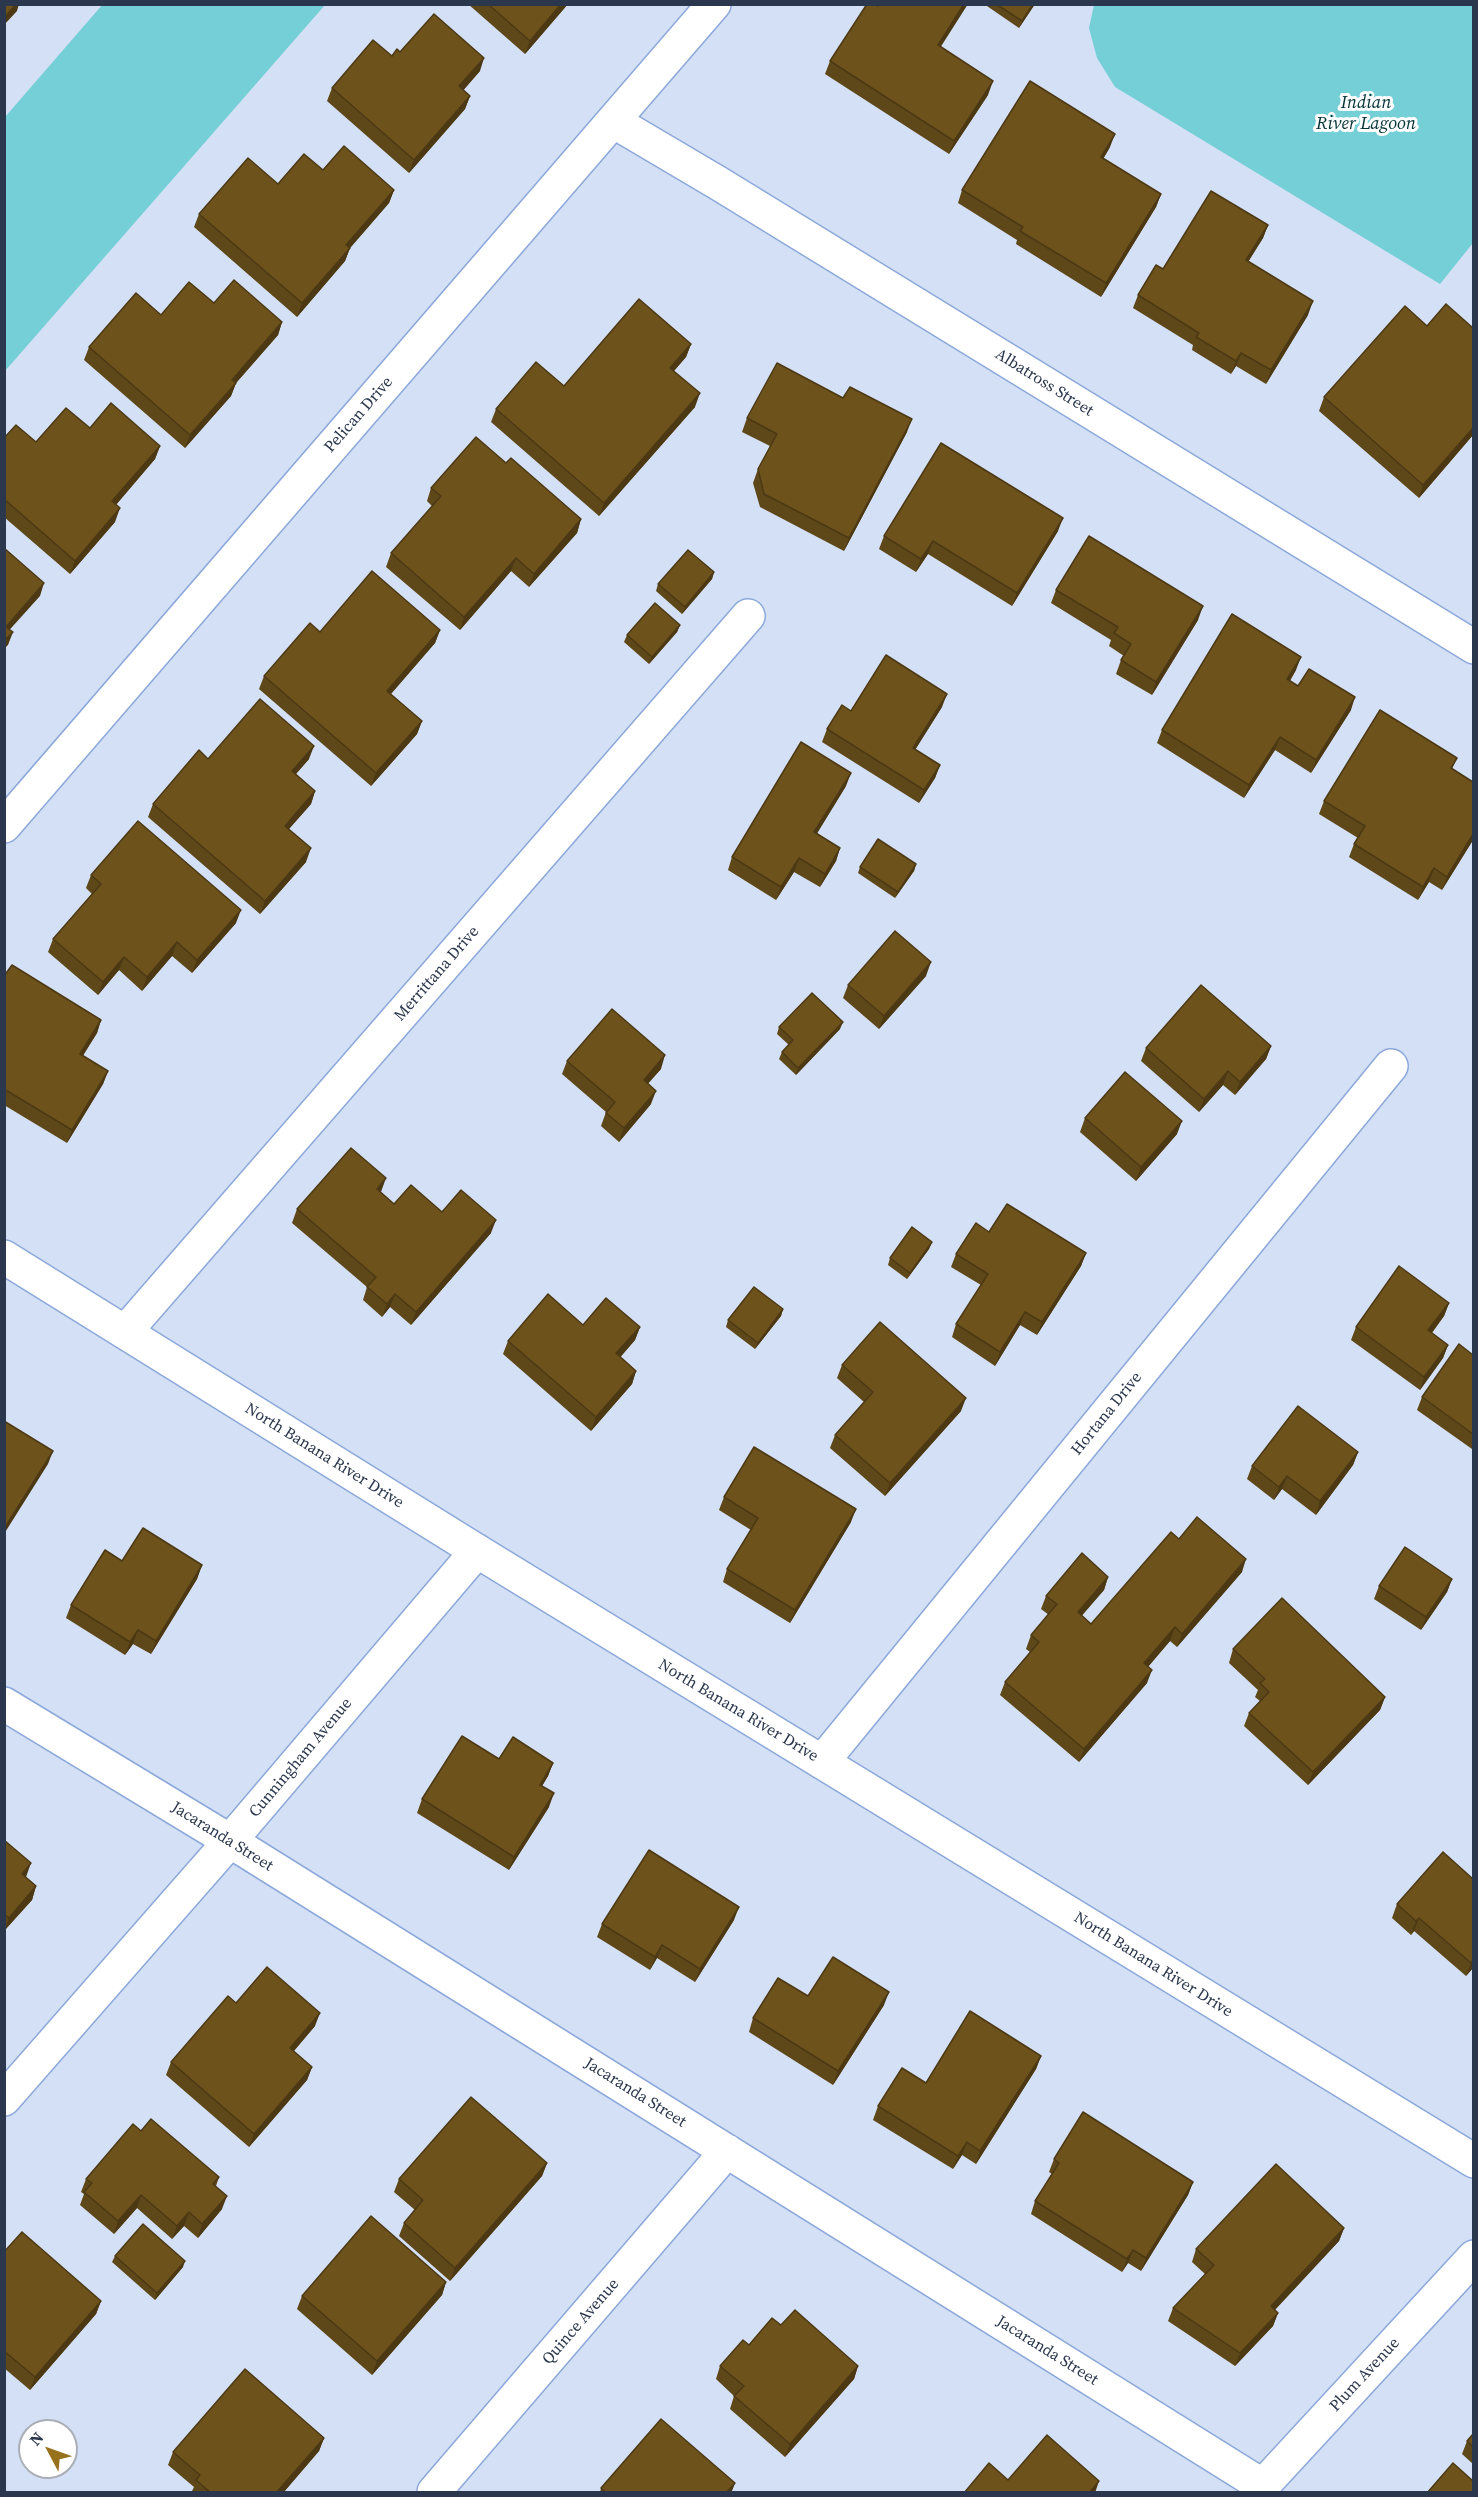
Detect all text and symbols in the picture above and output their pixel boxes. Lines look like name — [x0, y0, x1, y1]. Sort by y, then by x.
water label: Indian River Lagoon — [1316, 92, 1416, 134]
street label: Albatross Street — [991, 345, 1097, 421]
street label: Pelican Drive — [321, 373, 397, 457]
street label: Merrittana Drive — [391, 923, 483, 1025]
street label: Hortana Drive — [1068, 1368, 1146, 1460]
street label: North Banana River Drive — [241, 1399, 407, 1513]
street label: North Banana River Drive — [654, 1656, 822, 1766]
street label: Cunningham Avenue — [246, 1695, 356, 1821]
street label: Jacaranda Street — [168, 1798, 276, 1876]
street label: North Banana River Drive — [1070, 1908, 1236, 2022]
street label: Jacaranda Street — [581, 2054, 689, 2132]
street label: Quince Avenue — [539, 2275, 623, 2369]
street label: Jacaranda Street — [993, 2312, 1101, 2390]
street label: Plum Avenue — [1326, 2334, 1404, 2416]
north arrow — [18, 2419, 78, 2479]
text: N — [24, 2427, 48, 2450]

